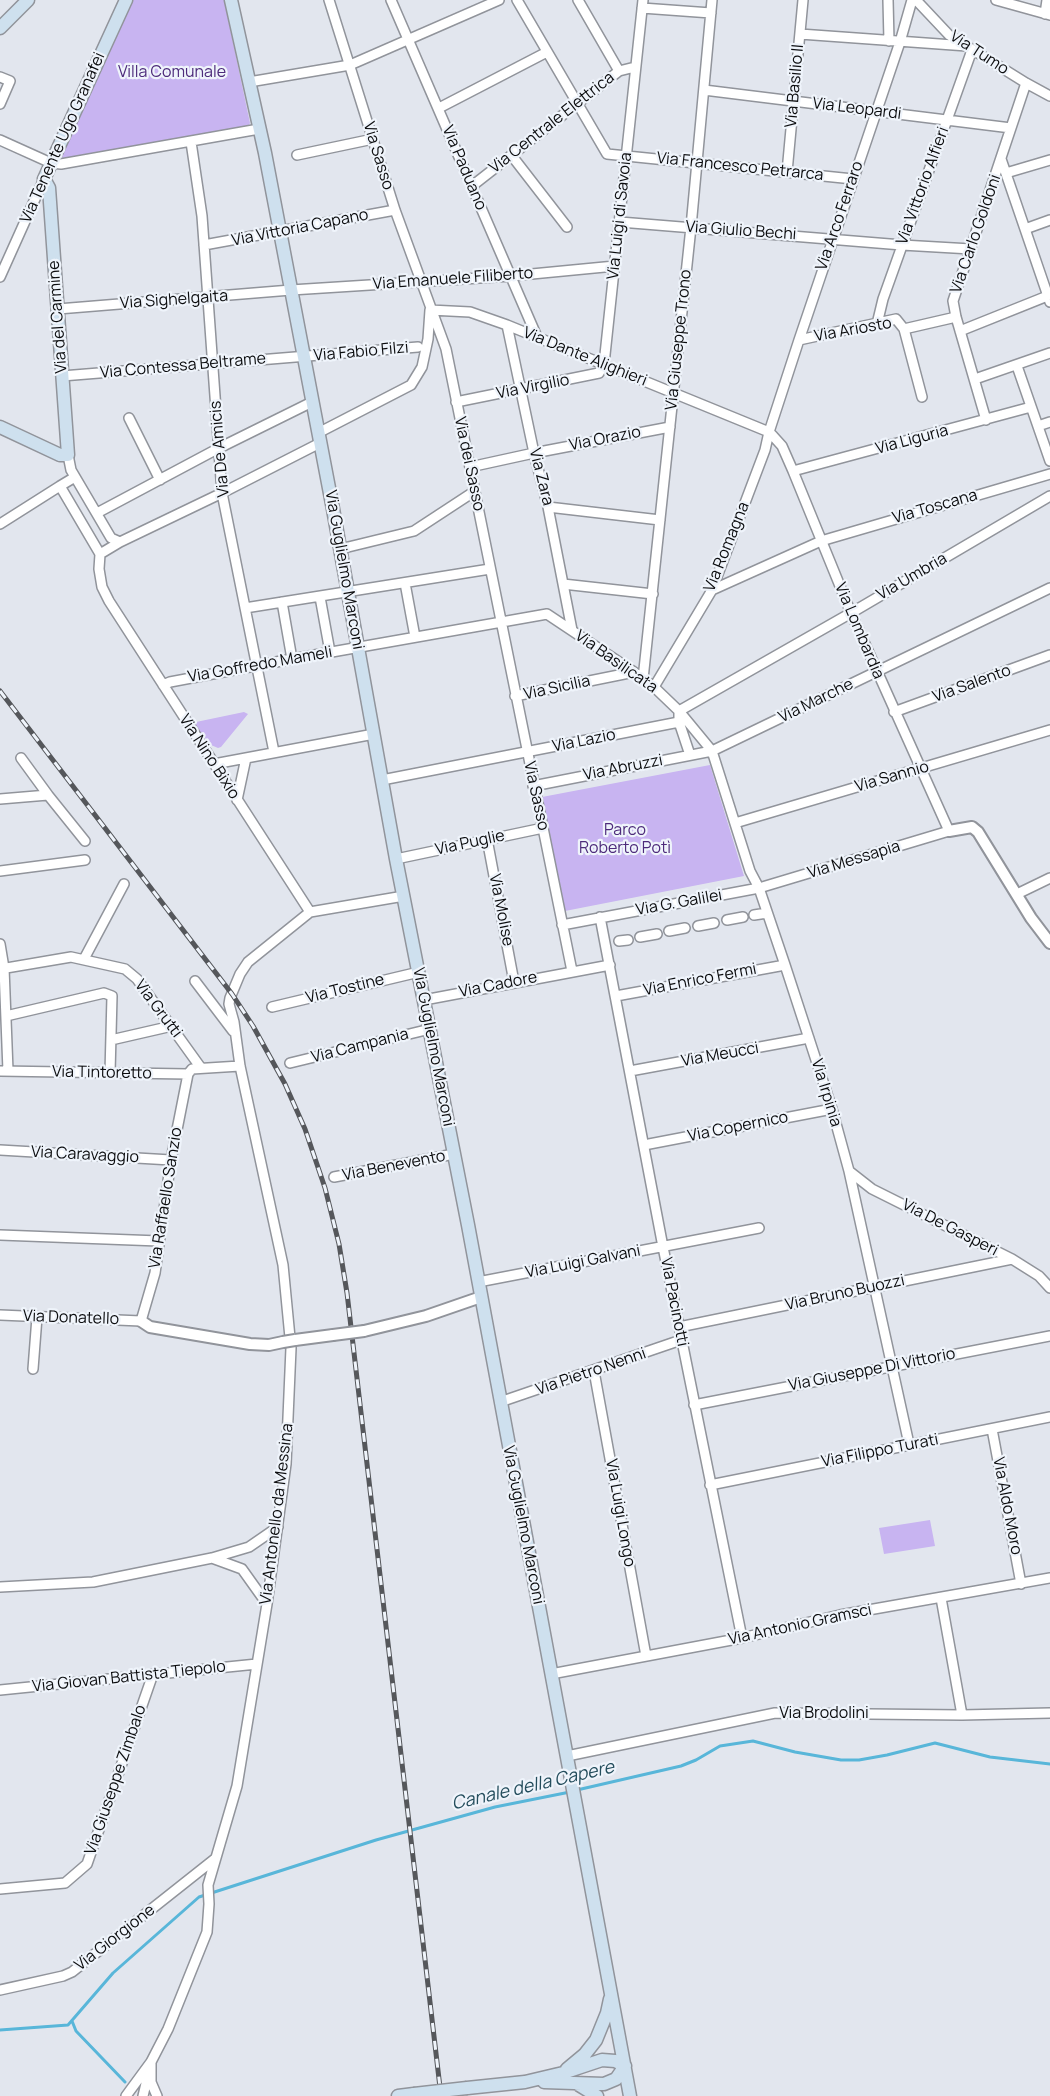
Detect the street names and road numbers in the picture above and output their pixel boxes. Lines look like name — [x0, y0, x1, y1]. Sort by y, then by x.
street label: Via Tumo — [946, 27, 1012, 79]
street label: Via Basilio II — [782, 44, 808, 128]
street label: Via Tenente Ugo Granafei — [17, 50, 109, 226]
street label: Via Centrale Elettrica — [486, 68, 618, 178]
street label: Via Leopardi — [811, 94, 903, 124]
street label: Via Sasso — [359, 120, 397, 192]
street label: Via Paduano — [438, 123, 490, 213]
street label: Via Vittorio Alfieri — [893, 124, 953, 248]
street label: Via Francesco Petrarca — [656, 149, 824, 185]
street label: Via Luigi di Savoia — [604, 151, 636, 281]
street label: Via Arco Ferraro — [812, 159, 868, 273]
street label: Via Carlo Goldoni — [947, 172, 1005, 296]
street label: Via Vittoria Capano — [230, 205, 370, 251]
street label: Via Giulio Bechi — [685, 218, 797, 244]
street label: Via del Carmine — [44, 260, 72, 374]
street label: Via Emanuele Filiberto — [372, 264, 534, 294]
street label: Via Giuseppe Trono — [662, 269, 696, 411]
street label: Via Sighelgaita — [119, 287, 229, 313]
street label: Via Ariosto — [813, 314, 893, 346]
street label: Via Dante Alighieri — [520, 323, 650, 391]
street label: Via Fabio Filzi — [313, 338, 409, 366]
street label: Via Contessa Beltrame — [99, 349, 267, 383]
street label: Via Virgilio — [495, 371, 571, 403]
street label: Via De Amicis — [206, 400, 234, 498]
street label: Via dei Sasso — [450, 415, 488, 513]
street label: Via Liguria — [874, 421, 950, 459]
street label: Via Orazio — [567, 423, 643, 455]
street label: Via Zara — [525, 446, 557, 508]
street label: Via Toscana — [890, 486, 980, 528]
street label: Via Guglielmo Marconi — [321, 489, 367, 651]
street label: Via Romagna — [700, 499, 754, 595]
street label: Via Umbria — [874, 549, 950, 605]
street label: Via Lombardia — [830, 580, 888, 682]
street label: Via Basilicata — [571, 626, 661, 698]
street label: Via Goffredo Mameli — [186, 643, 334, 687]
street label: Via Salento — [930, 661, 1014, 707]
street label: Via Sicilia — [522, 672, 592, 704]
street label: Via Marche — [775, 675, 857, 727]
street label: Via Nino Bixio — [174, 711, 244, 803]
street label: Via Lazio — [551, 725, 617, 757]
street label: Via Abruzzi — [582, 751, 664, 785]
street label: Via Sannio — [853, 757, 931, 797]
street label: Via Sasso — [519, 760, 553, 832]
street label: Via Puglie — [433, 826, 507, 860]
street label: Via Messapia — [805, 837, 903, 883]
street label: Via Molise — [485, 872, 517, 948]
street label: Via G. Galilei — [634, 886, 724, 920]
street label: Via Enrico Fermi — [642, 960, 758, 1000]
street label: Via Guglielmo Marconi — [408, 966, 458, 1128]
street label: Via Cadore — [457, 968, 539, 1002]
street label: Via Tostine — [304, 970, 386, 1008]
street label: Via Grutti — [130, 976, 186, 1042]
street label: Via Campania — [309, 1025, 411, 1067]
street label: Via Meucci — [680, 1039, 760, 1071]
street label: Via Irpinia — [807, 1057, 845, 1129]
street label: Via Tintoretto — [52, 1063, 152, 1083]
street label: Via Copernico — [686, 1108, 790, 1146]
street label: Via Raffaello Sanzio — [145, 1126, 187, 1270]
street label: Via Caravaggio — [30, 1143, 140, 1167]
street label: Via Benevento — [341, 1147, 447, 1185]
street label: Via De Gasperi — [899, 1196, 1001, 1260]
street label: Via Luigi Galvani — [524, 1241, 642, 1283]
street label: Via Pacinotti — [656, 1256, 692, 1348]
street label: Via Bruno Buozzi — [784, 1271, 906, 1315]
street label: Via Donatello — [23, 1307, 119, 1329]
street label: Via Pietro Nenni — [533, 1344, 649, 1400]
street label: Via Giuseppe Di Vittorio — [787, 1344, 957, 1396]
street label: Via Antonello da Messina — [256, 1422, 298, 1606]
street label: Via Filippo Turati — [820, 1430, 940, 1472]
street label: Via Guglielmo Marconi — [498, 1444, 548, 1606]
street label: Via Aldo Moro — [988, 1455, 1026, 1557]
street label: Via Luigi Longo — [601, 1458, 639, 1568]
street label: Via Antonio Gramsci — [727, 1600, 873, 1650]
street label: Via Giovan Battista Tiepolo — [31, 1657, 227, 1697]
street label: Via Giuseppe Zimbalo — [81, 1702, 151, 1858]
street label: Via Brodolini — [779, 1704, 869, 1724]
street label: Via Giorgione — [71, 1901, 159, 1975]

